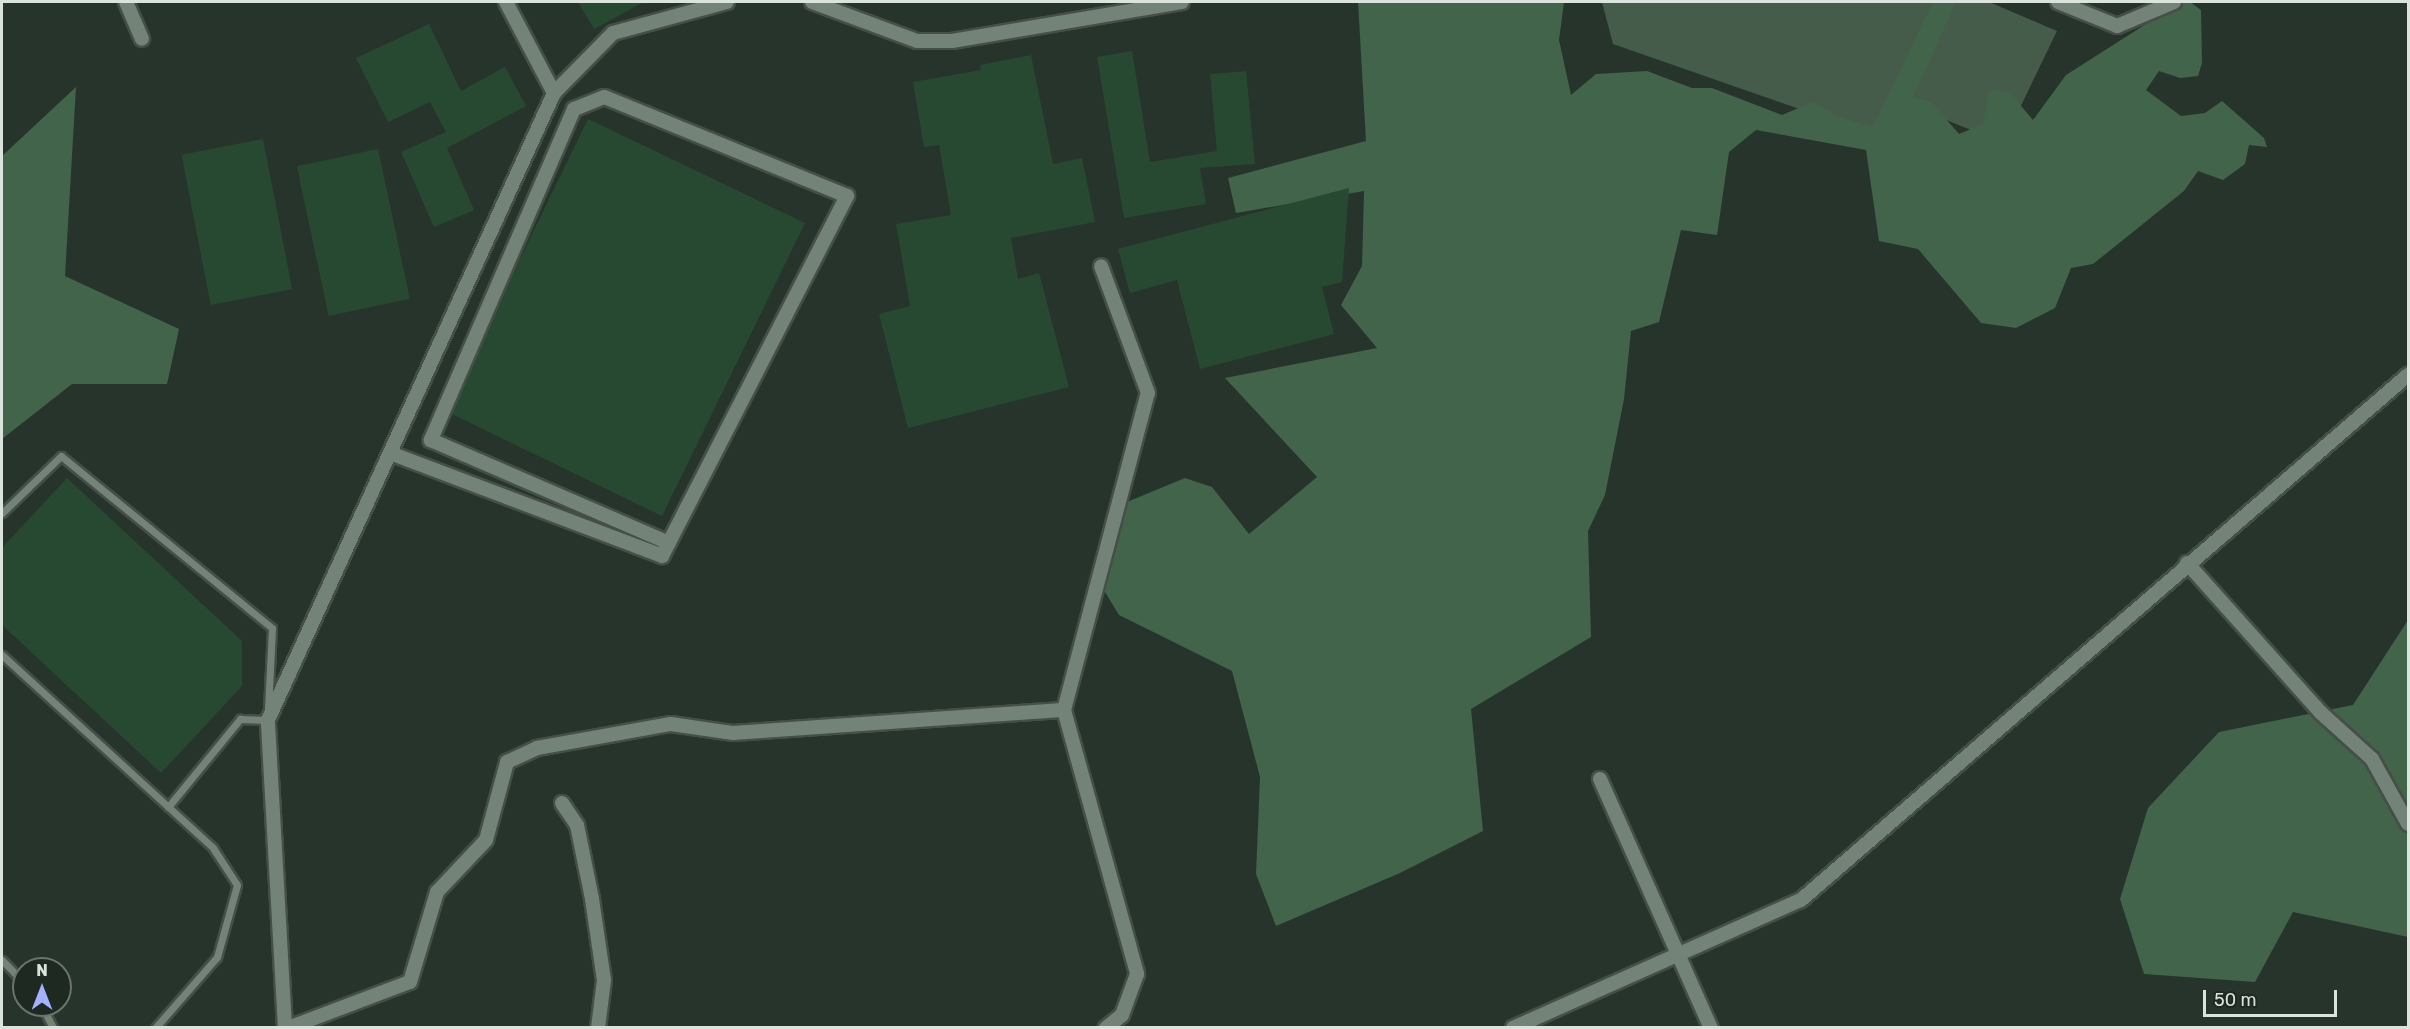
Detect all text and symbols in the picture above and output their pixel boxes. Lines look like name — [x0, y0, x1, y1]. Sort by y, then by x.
north arrow — [12, 957, 72, 1017]
text: N — [36, 961, 48, 980]
scale bar — [2206, 978, 2340, 1016]
text: 50 m — [2214, 989, 2257, 1011]

